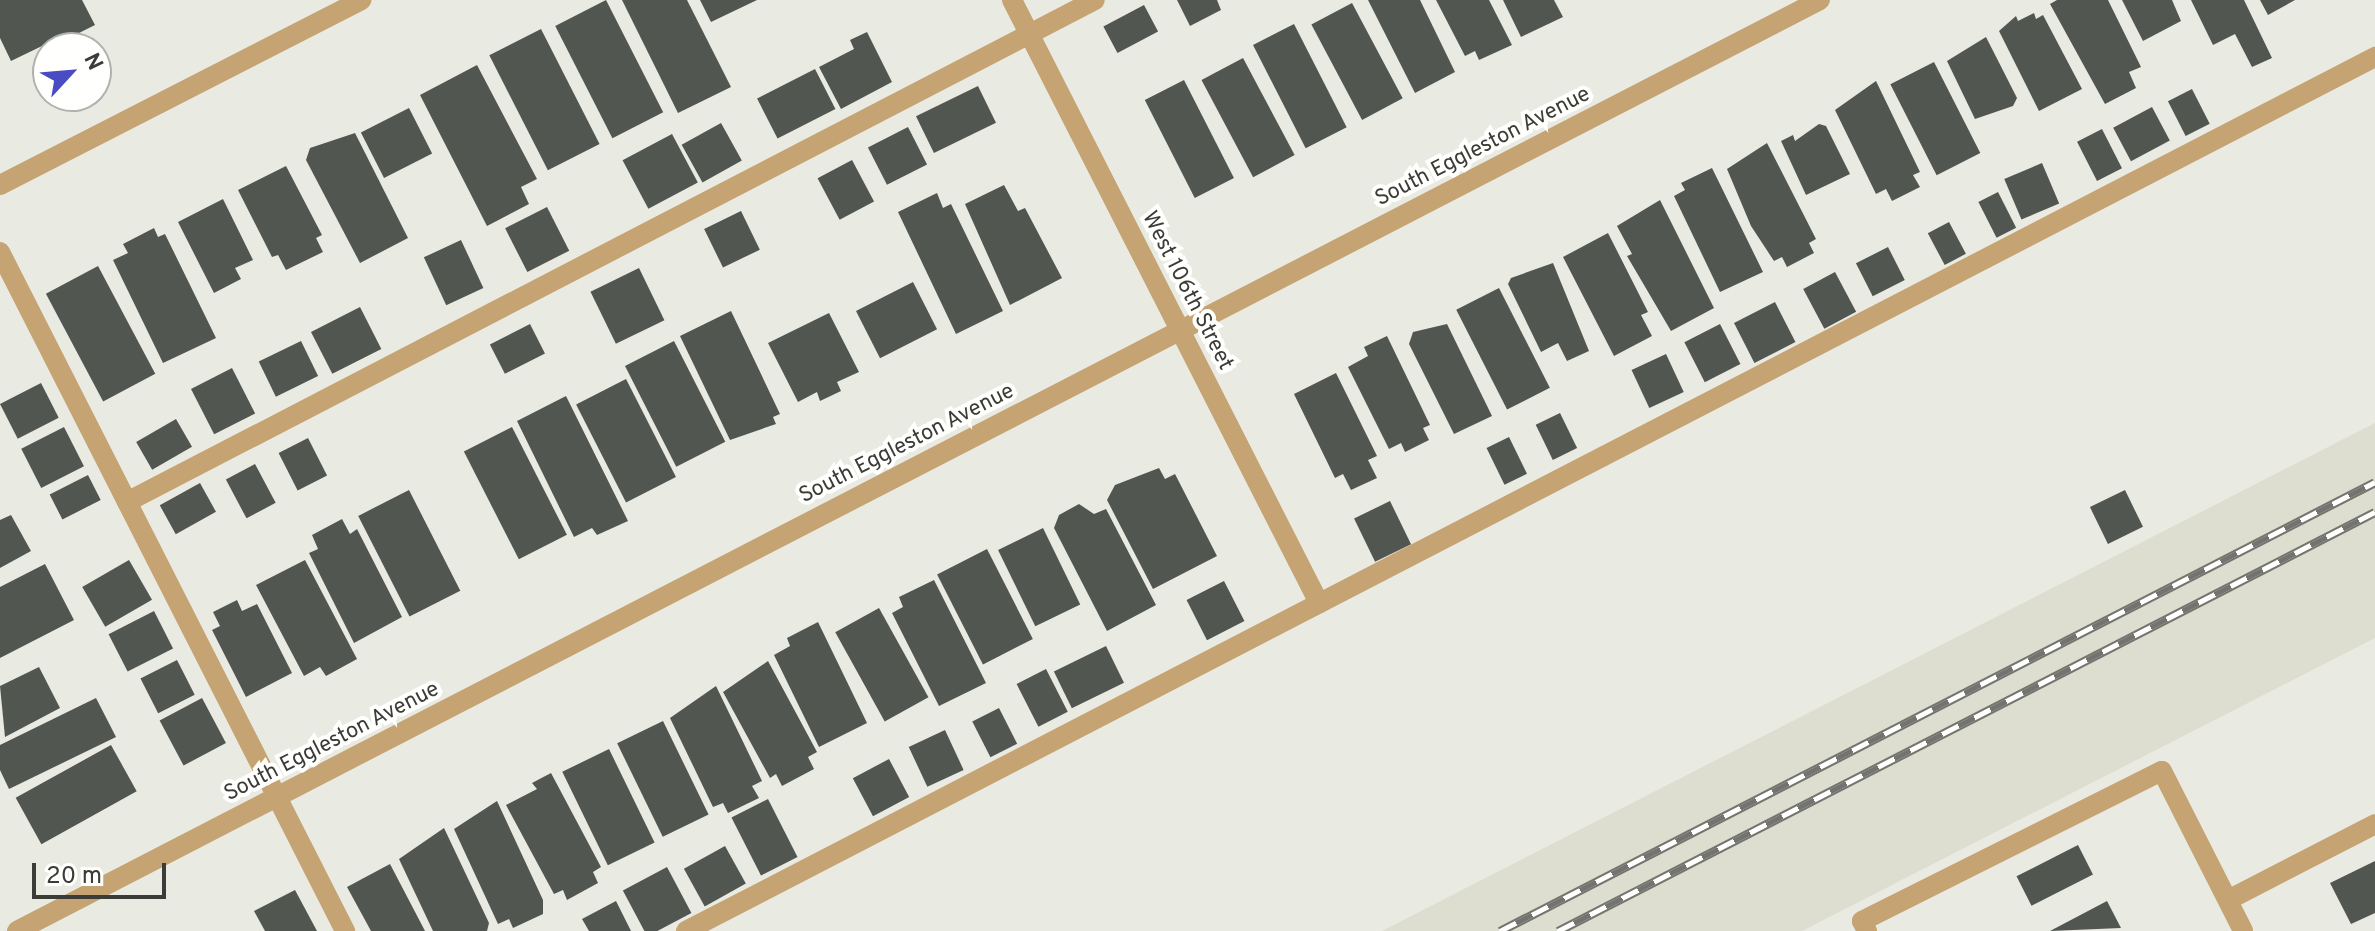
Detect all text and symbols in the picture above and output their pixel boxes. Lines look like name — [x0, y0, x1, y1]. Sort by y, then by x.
north arrow — [32, 32, 112, 112]
text: N — [77, 49, 108, 75]
street label: South Eggleston Avenue — [1371, 81, 1595, 213]
street label: West 106th Street — [1136, 207, 1238, 375]
street label: South Eggleston Avenue — [795, 378, 1019, 510]
street label: South Eggleston Avenue — [220, 676, 444, 808]
scale bar — [36, 847, 170, 897]
text: 20 m — [46, 862, 102, 892]

